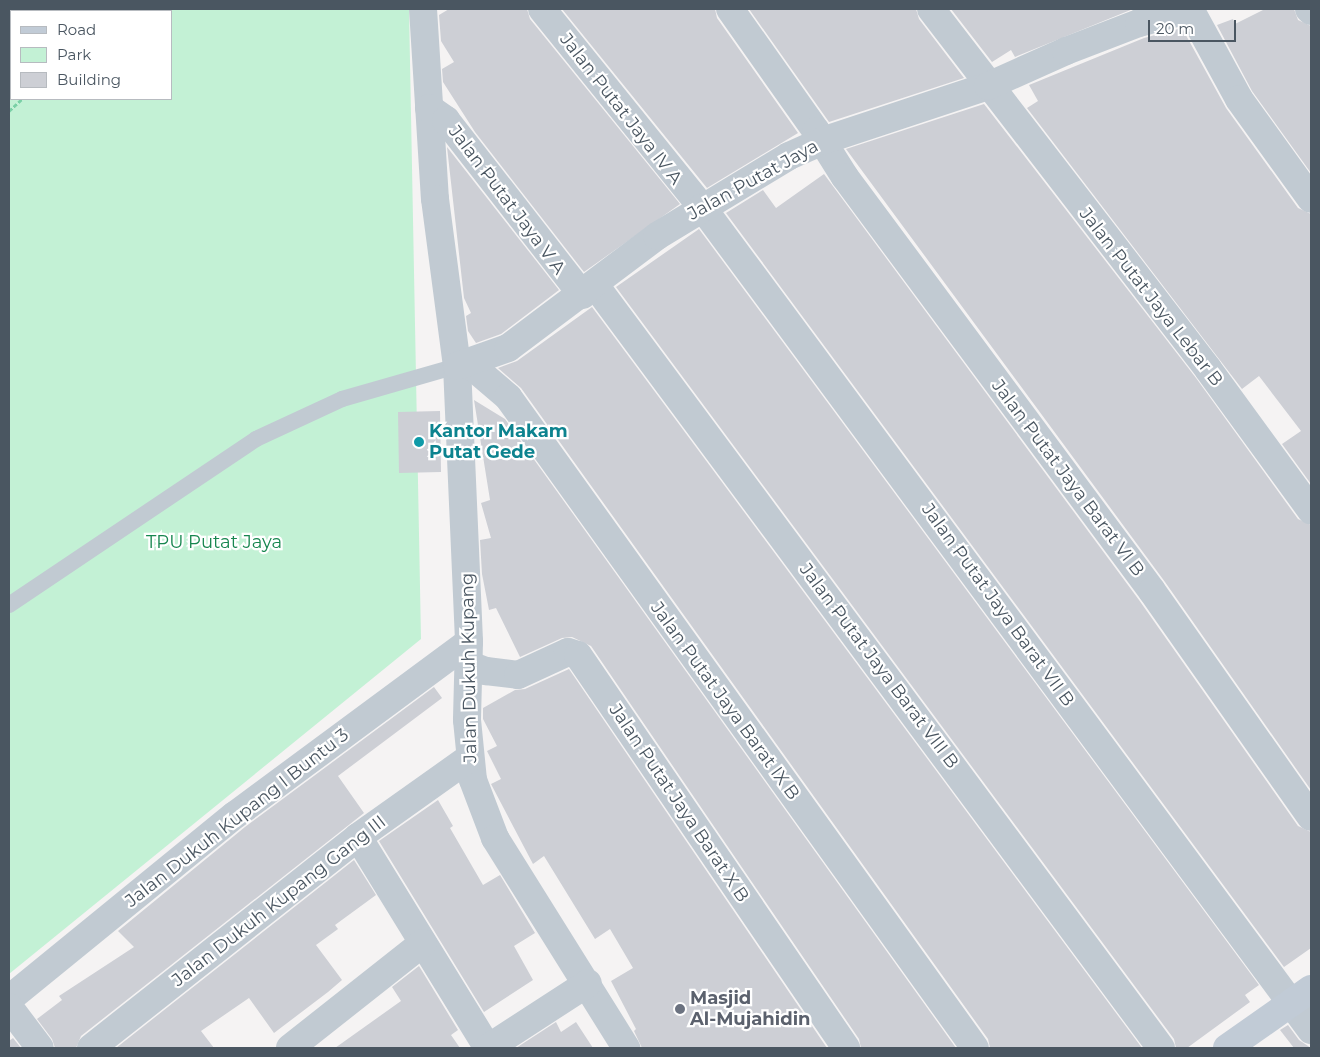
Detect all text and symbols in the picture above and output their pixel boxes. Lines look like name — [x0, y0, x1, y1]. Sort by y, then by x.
legend — [10, 10, 172, 100]
scale bar — [1150, 10, 1238, 42]
text: 20 m — [1156, 19, 1194, 38]
text: Road — [57, 20, 96, 39]
street label: Jalan Putat Jaya IV A — [555, 29, 687, 189]
text: Park — [57, 45, 91, 64]
text: Building — [57, 70, 121, 89]
street label: Jalan Putat Jaya V A — [444, 121, 570, 279]
street label: Jalan Putat Jaya — [684, 135, 822, 225]
street label: Jalan Putat Jaya Lebar B — [1075, 204, 1227, 390]
street label: Jalan Putat Jaya Barat VI B — [987, 376, 1149, 580]
place label: Kantor Makam Putat Gede — [429, 421, 568, 464]
marker: Kantor Makam Putat Gede — [413, 436, 425, 448]
street label: Jalan Putat Jaya Barat VII B — [917, 499, 1079, 711]
park label: TPU Putat Jaya — [146, 531, 282, 553]
street label: Jalan Putat Jaya Barat VIII B — [795, 559, 963, 773]
street label: Jalan Dukuh Kupang — [457, 573, 481, 763]
street label: Jalan Putat Jaya Barat IX B — [646, 598, 804, 804]
street label: Jalan Putat Jaya Barat X B — [605, 700, 753, 906]
street label: Jalan Dukuh Kupang I Buntu 3 — [121, 724, 353, 912]
street label: Jalan Dukuh Kupang Gang III — [168, 811, 390, 991]
place label: Masjid Al-Mujahidin — [690, 988, 811, 1030]
marker: Masjid Al-Mujahidin — [674, 1003, 686, 1015]

